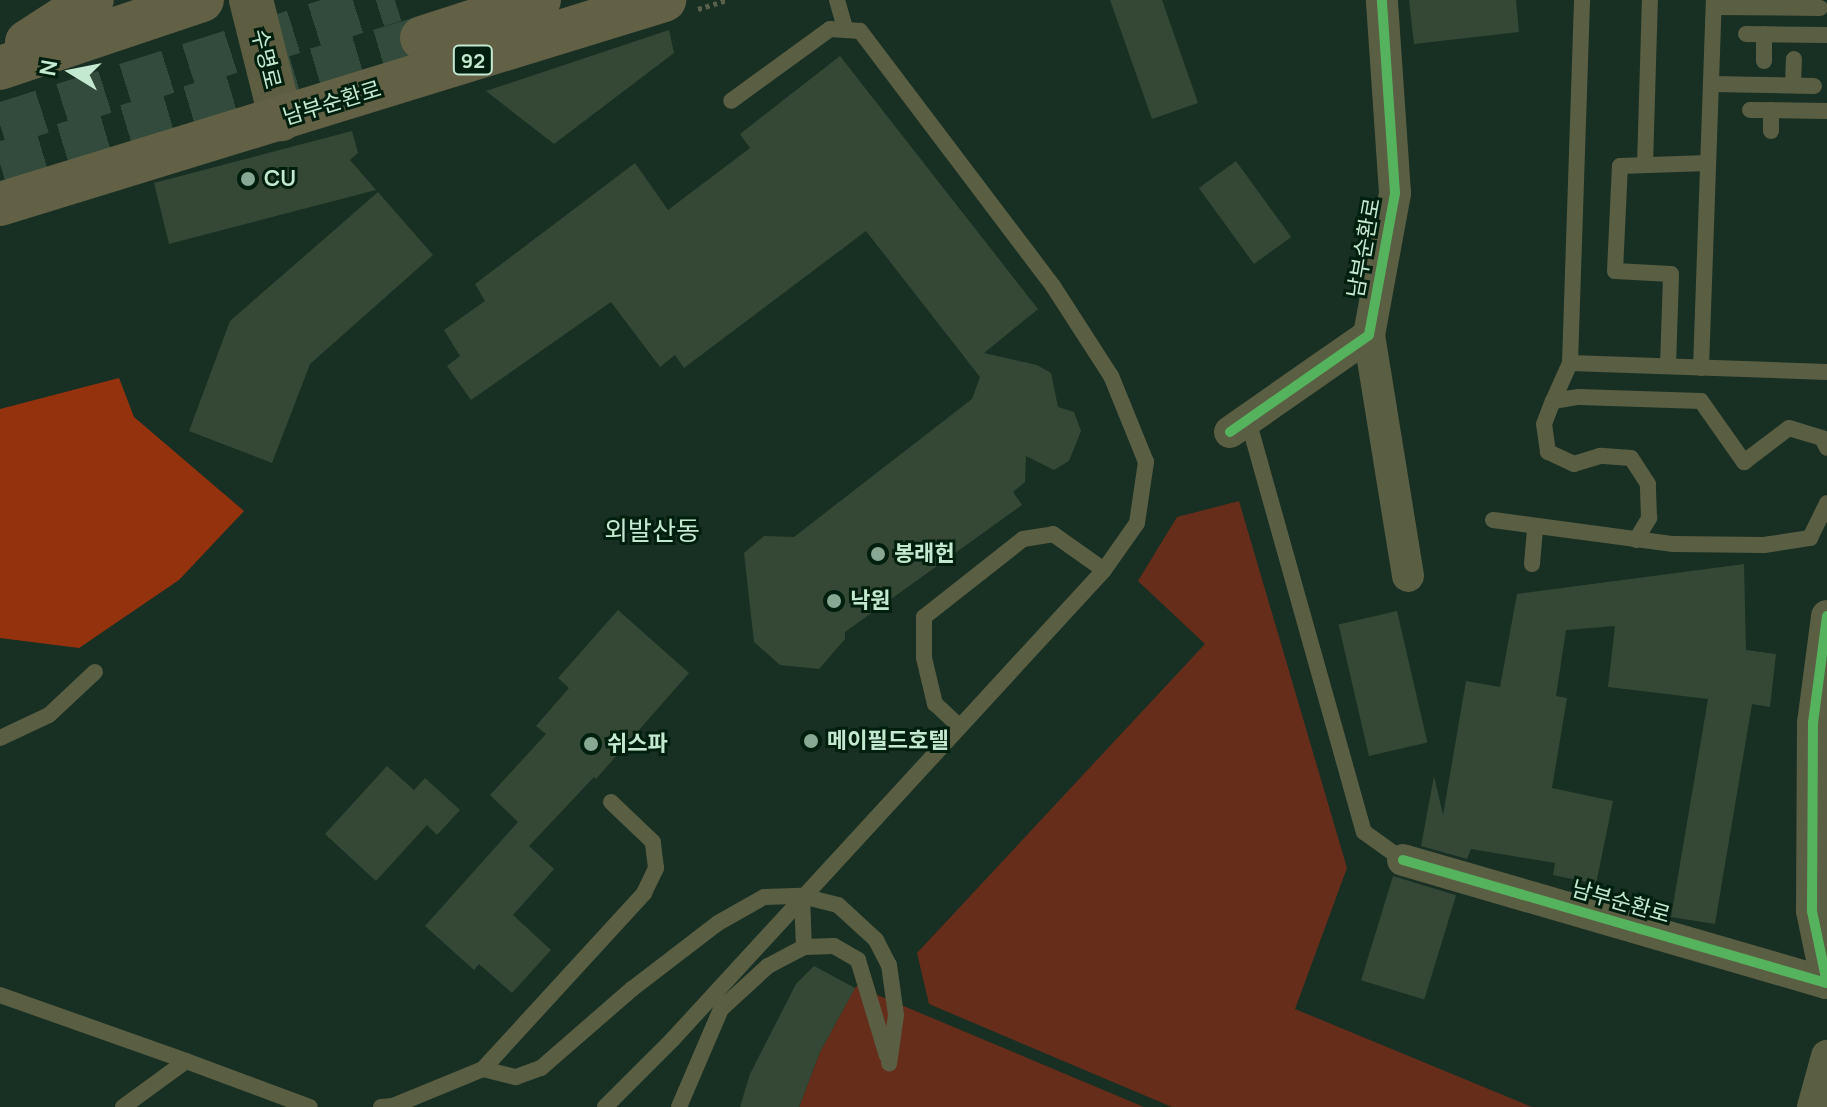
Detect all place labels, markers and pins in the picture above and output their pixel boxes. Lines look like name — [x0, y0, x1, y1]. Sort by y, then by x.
place label: CU — [264, 166, 296, 192]
marker: CU — [239, 170, 257, 188]
place label: 봉래헌 — [894, 541, 955, 567]
marker: 봉래헌 — [869, 545, 887, 563]
place label: 낙원 — [850, 588, 890, 614]
marker: 낙원 — [825, 592, 843, 610]
place label: 메이필드호텔 — [827, 728, 948, 754]
place label: 쉬스파 — [607, 731, 668, 757]
marker: 메이필드호텔 — [802, 732, 820, 750]
marker: 쉬스파 — [582, 735, 600, 753]

